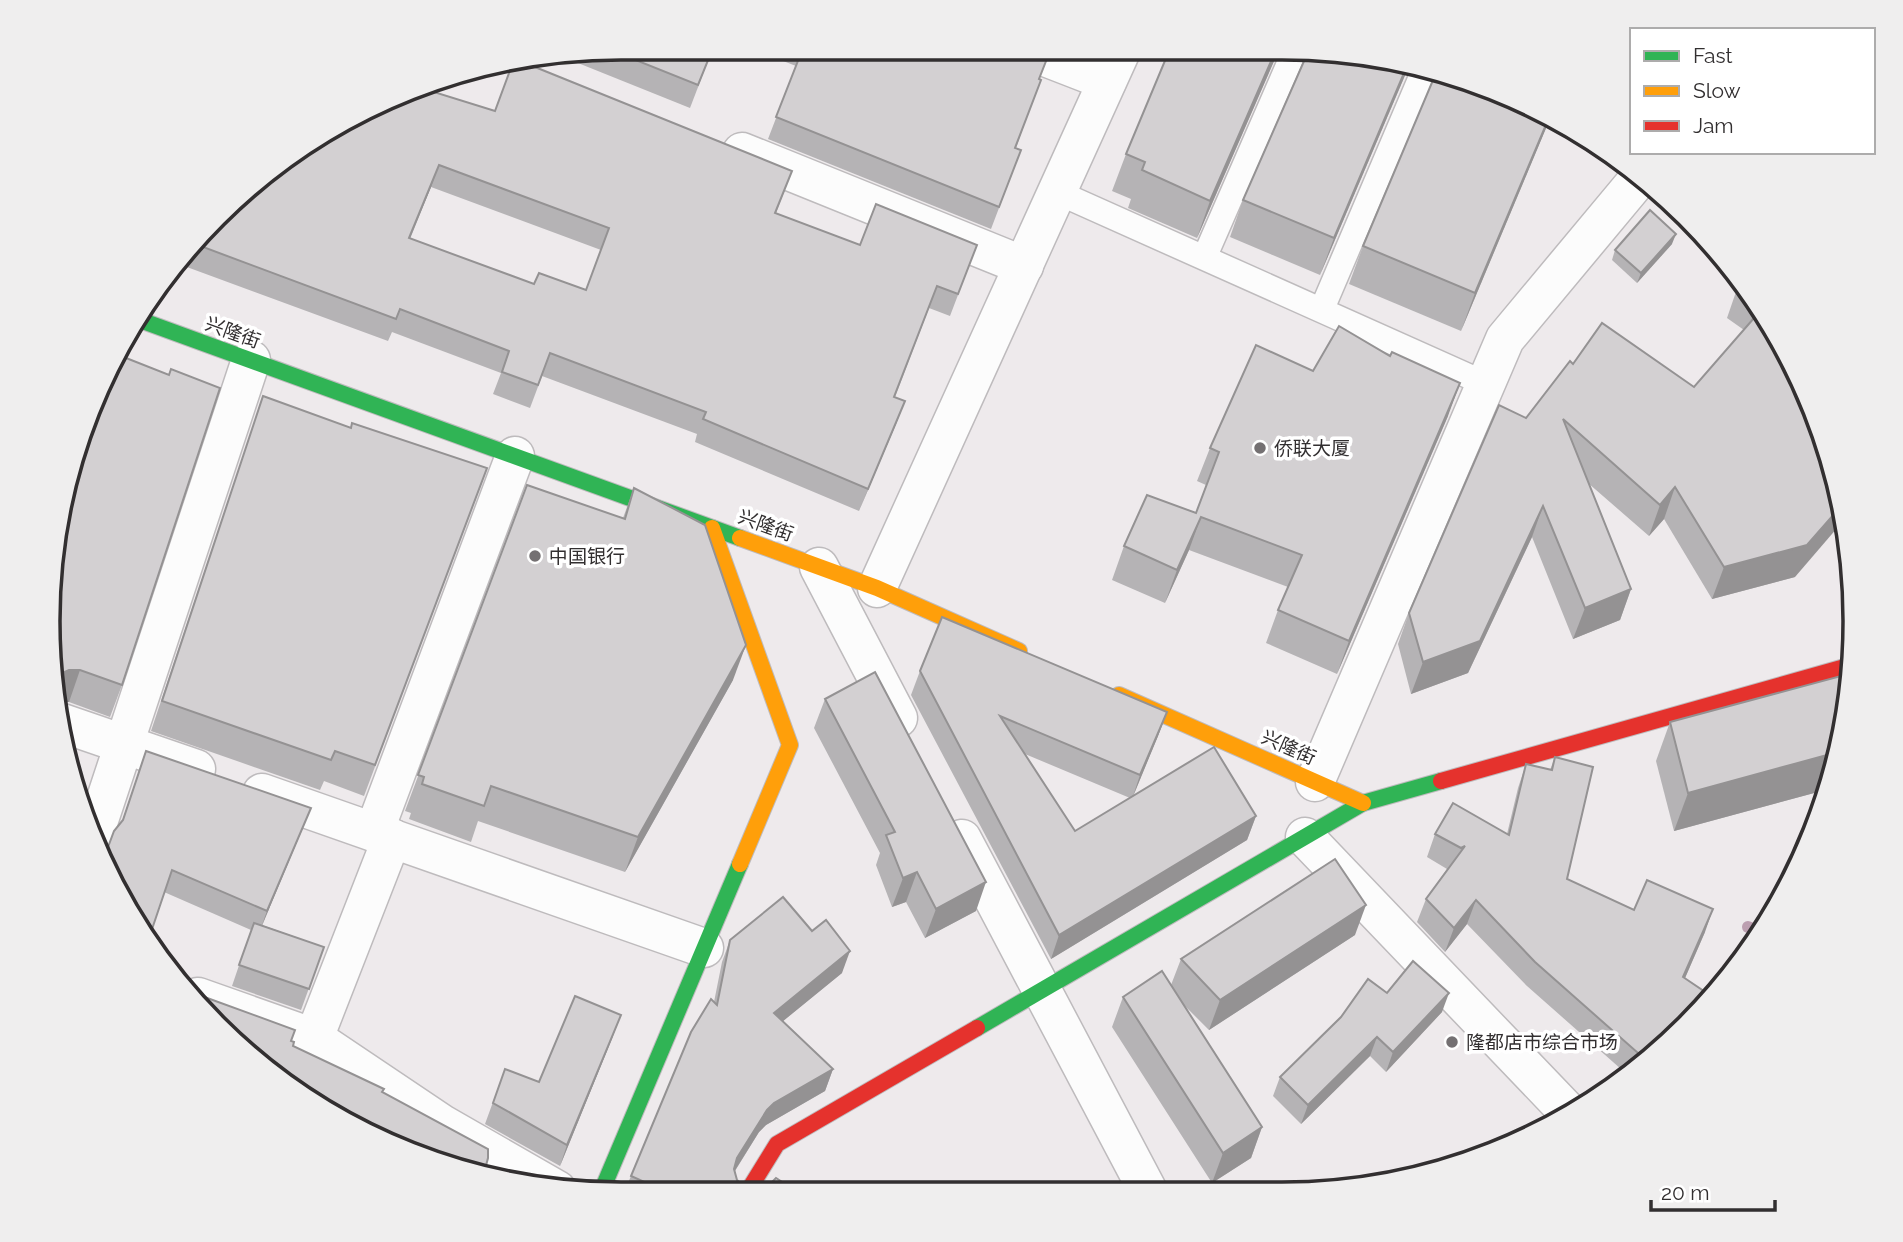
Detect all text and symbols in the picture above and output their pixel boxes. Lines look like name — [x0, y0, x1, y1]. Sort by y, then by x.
legend — [1630, 28, 1875, 154]
text: Fast — [1693, 43, 1733, 68]
text: Slow — [1693, 78, 1741, 103]
text: Jam — [1693, 113, 1734, 138]
street label: 兴隆街 — [202, 312, 264, 352]
place label: 侨联大厦 — [1274, 437, 1350, 459]
marker: 侨联大厦 — [1252, 440, 1268, 456]
street label: 兴隆街 — [735, 505, 797, 545]
place label: 中国银行 — [549, 545, 625, 567]
marker: 中国银行 — [527, 548, 543, 564]
street label: 兴隆街 — [1258, 725, 1320, 769]
place label: 隆都店市综合市场 — [1466, 1031, 1618, 1053]
marker: 隆都店市综合市场 — [1444, 1034, 1460, 1050]
scale bar — [1651, 1168, 1775, 1212]
text: 20 m — [1661, 1180, 1709, 1205]

